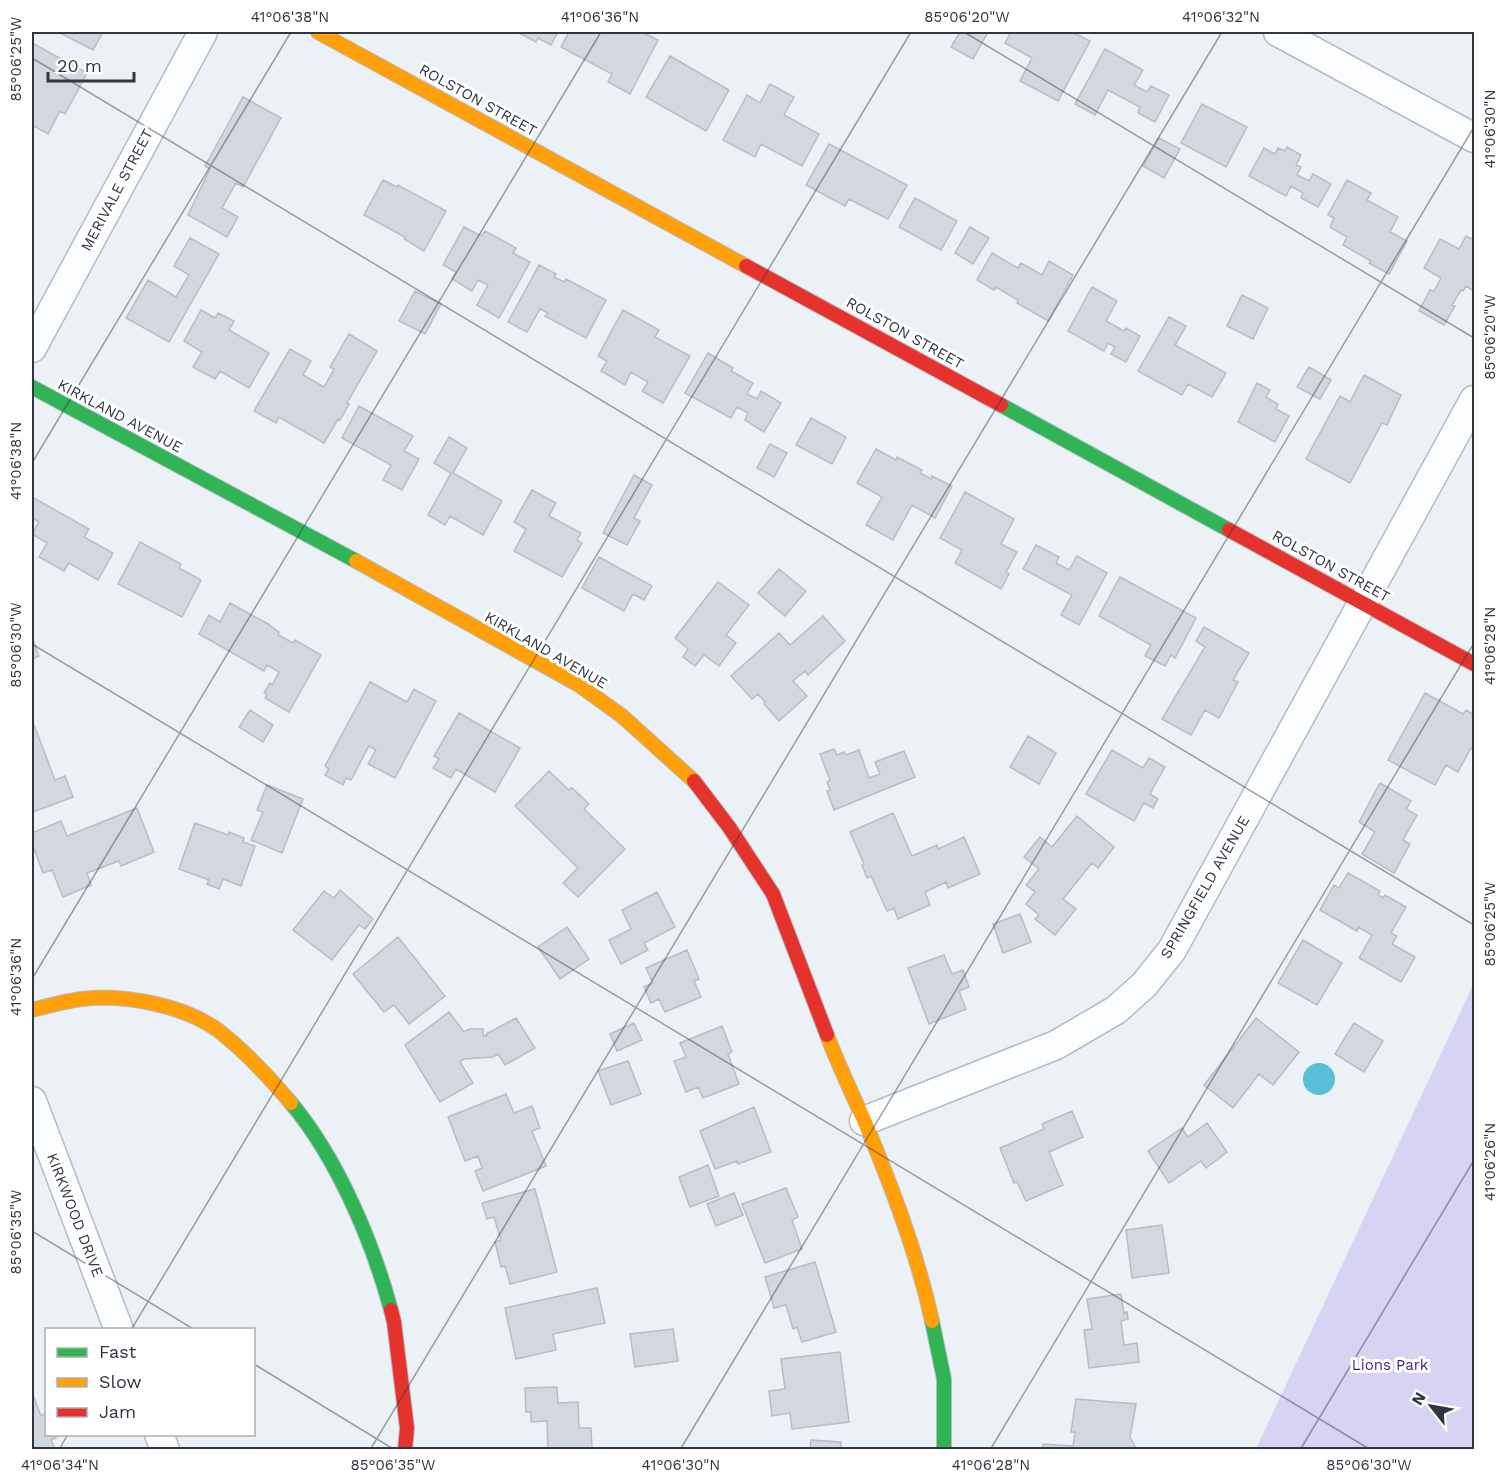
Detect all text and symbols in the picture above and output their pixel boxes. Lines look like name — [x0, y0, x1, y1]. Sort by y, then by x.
text: 41°06'38"N — [251, 8, 329, 26]
text: 41°06'36"N — [561, 8, 639, 26]
text: 85°06'20"W — [924, 8, 1010, 26]
text: 41°06'32"N — [1182, 8, 1260, 26]
text: 85°06'25"W — [7, 17, 25, 101]
scale bar — [48, 45, 134, 83]
text: 20 m — [57, 55, 102, 76]
street label: ROLSTON STREET — [416, 60, 540, 140]
text: 41°06'30"N — [1481, 90, 1499, 168]
street label: MERIVALE STREET — [77, 126, 157, 254]
street label: ROLSTON STREET — [843, 293, 967, 373]
text: 85°06'20"W — [1481, 294, 1499, 380]
street label: KIRKLAND AVENUE — [54, 375, 186, 457]
text: 41°06'38"N — [7, 422, 25, 500]
street label: ROLSTON STREET — [1269, 526, 1393, 606]
text: 85°06'30"W — [7, 602, 25, 688]
text: 41°06'28"N — [1481, 607, 1499, 685]
street label: KIRKLAND AVENUE — [481, 608, 611, 692]
street label: SPRINGFIELD AVENUE — [1157, 812, 1253, 962]
text: 85°06'25"W — [1481, 882, 1499, 966]
text: 41°06'36"N — [7, 938, 25, 1016]
text: 41°06'26"N — [1481, 1123, 1499, 1201]
street label: KIRKWOOD DRIVE — [43, 1150, 107, 1280]
text: 85°06'35"W — [7, 1190, 25, 1274]
legend — [45, 1328, 255, 1436]
text: Fast — [99, 1341, 137, 1362]
park label: Lions Park — [1352, 1356, 1429, 1374]
text: Slow — [99, 1371, 142, 1392]
north arrow — [1401, 1376, 1461, 1436]
text: N — [1407, 1389, 1430, 1409]
text: Jam — [99, 1401, 136, 1422]
text: 41°06'34"N — [21, 1456, 99, 1474]
text: 85°06'35"W — [351, 1456, 435, 1474]
text: 41°06'30"N — [642, 1456, 720, 1474]
text: 41°06'28"N — [952, 1456, 1030, 1474]
text: 85°06'30"W — [1326, 1456, 1412, 1474]

